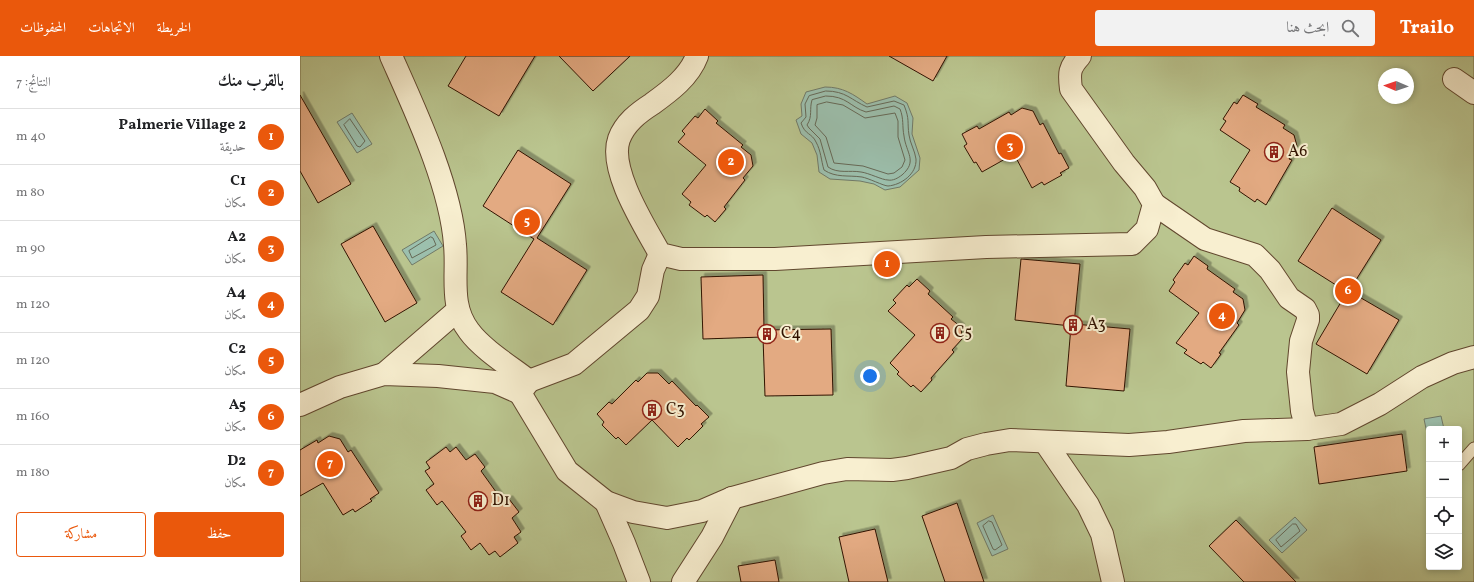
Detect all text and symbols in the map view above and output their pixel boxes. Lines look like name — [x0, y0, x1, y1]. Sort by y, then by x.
search box — [1095, 10, 1375, 46]
text: Trailo — [1399, 15, 1454, 41]
icon: search — [1339, 17, 1361, 39]
text: ابحث هنا — [1286, 18, 1329, 39]
text: المحفوظات — [20, 19, 66, 38]
text: الاتجاهات — [88, 19, 135, 38]
text: الخريطة — [157, 19, 191, 38]
north arrow — [1378, 68, 1414, 104]
text: بالقرب منك — [218, 70, 284, 93]
text: النتائج: 7 — [16, 74, 51, 92]
text: Palmerie Village 2 — [119, 115, 246, 136]
text: 40 m — [16, 128, 45, 146]
text: 1 — [268, 128, 274, 146]
pin: 3 — [997, 132, 1023, 162]
text: حديقة — [220, 139, 246, 157]
building icon: A6 — [1263, 141, 1285, 163]
place label: A6 — [1288, 141, 1307, 163]
pin: 2 — [718, 147, 744, 177]
text: C1 — [230, 171, 246, 192]
text: 80 m — [16, 184, 45, 202]
text: 2 — [268, 184, 274, 202]
text: مكان — [224, 195, 246, 213]
pin: 5 — [514, 207, 540, 237]
text: A2 — [228, 227, 246, 248]
text: 90 m — [16, 240, 45, 258]
text: 3 — [268, 240, 274, 258]
pin: 1 — [874, 249, 900, 279]
text: مكان — [224, 251, 246, 269]
pin: 6 — [1335, 276, 1361, 306]
text: A4 — [226, 283, 246, 304]
text: 120 m — [16, 296, 50, 314]
text: 4 — [267, 296, 275, 314]
pin: 4 — [1209, 301, 1235, 331]
text: مكان — [224, 307, 246, 325]
building icon: A3 — [1062, 314, 1084, 336]
place label: A3 — [1087, 314, 1106, 336]
building icon: C5 — [929, 322, 951, 344]
place label: C5 — [954, 322, 972, 344]
building icon: C4 — [756, 323, 778, 345]
place label: C4 — [781, 323, 801, 345]
text: C2 — [229, 339, 246, 360]
text: 120 m — [16, 352, 50, 370]
text: 5 — [268, 352, 274, 370]
text: مكان — [224, 363, 246, 381]
your location — [860, 366, 880, 386]
text: A5 — [229, 395, 246, 416]
building icon: C3 — [641, 399, 663, 421]
place label: C3 — [666, 399, 685, 421]
text: 160 m — [16, 408, 50, 426]
text: 6 — [267, 408, 275, 426]
text: مكان — [224, 419, 246, 437]
map controls — [1426, 426, 1462, 570]
button: + — [1426, 426, 1462, 462]
pin: 7 — [317, 449, 343, 479]
text: D2 — [227, 451, 246, 472]
button: − — [1426, 462, 1462, 498]
text: 180 m — [16, 464, 50, 482]
text: 7 — [268, 464, 274, 482]
text: مكان — [224, 475, 246, 493]
building icon: D1 — [467, 490, 489, 512]
place label: D1 — [492, 490, 510, 512]
button: locate — [1426, 498, 1462, 534]
button: مشاركة — [16, 512, 146, 557]
button: حفظ — [154, 512, 284, 557]
button: layers — [1426, 534, 1462, 570]

